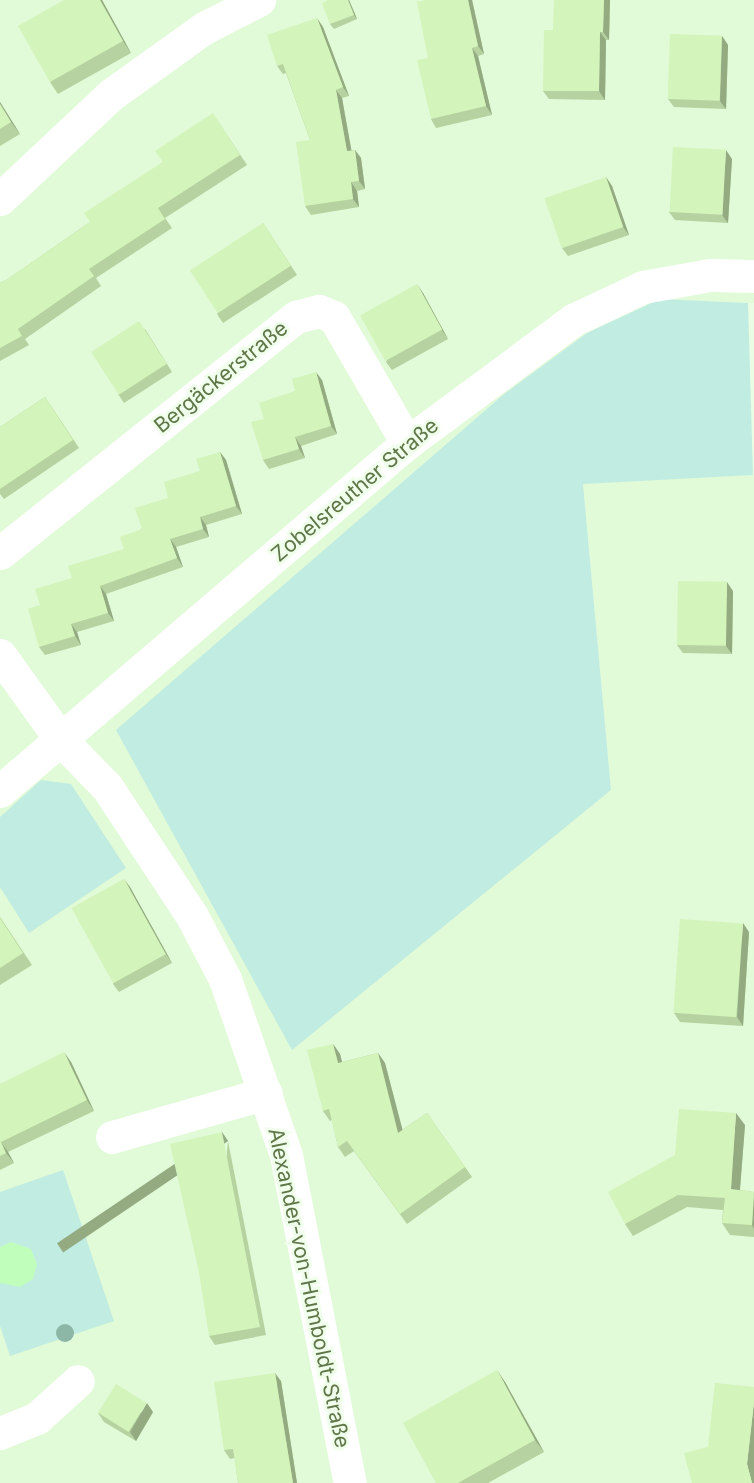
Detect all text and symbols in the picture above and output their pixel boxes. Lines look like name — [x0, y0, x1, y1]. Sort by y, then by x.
street label: Bergäckerstraße — [149, 316, 293, 438]
street label: Zobelsreuther Straße — [267, 413, 443, 567]
street label: Alexander-von-Humboldt-Straße — [263, 1126, 355, 1450]

